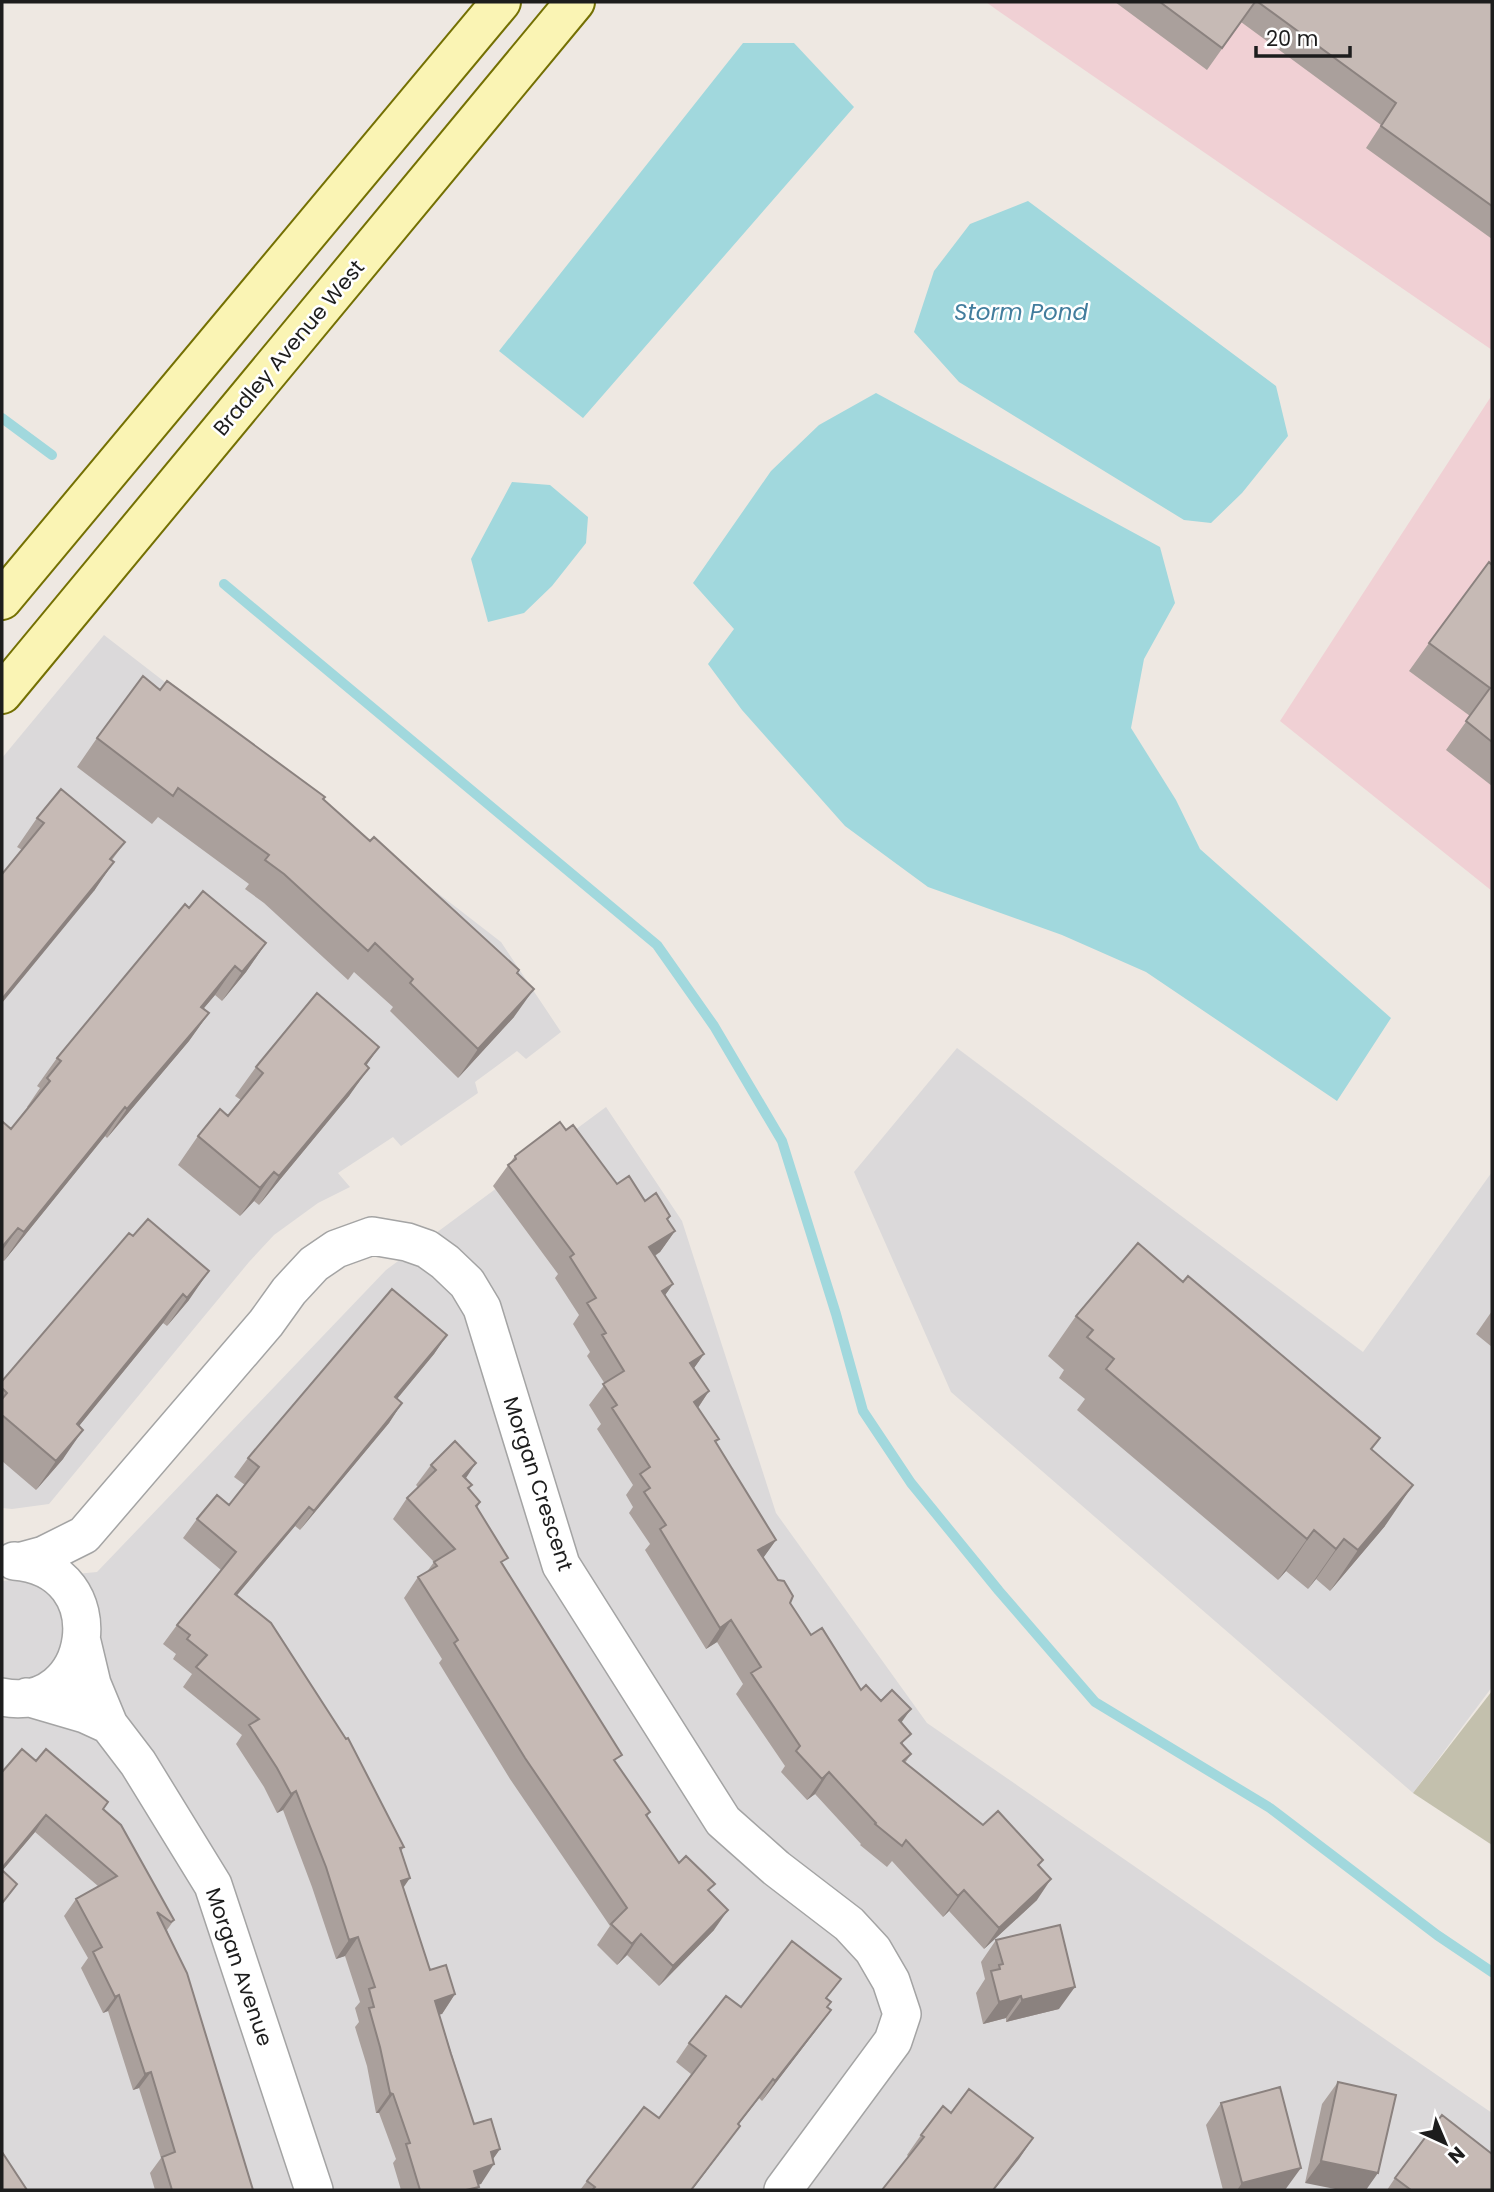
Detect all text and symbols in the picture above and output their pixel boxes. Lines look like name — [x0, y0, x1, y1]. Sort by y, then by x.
scale bar — [1256, 14, 1350, 58]
text: 20 m — [1266, 24, 1319, 53]
street label: Bradley Avenue West — [206, 254, 371, 442]
water label: Storm Pond — [954, 296, 1088, 328]
street label: Morgan Crescent — [497, 1393, 580, 1575]
street label: Morgan Avenue — [199, 1884, 280, 2050]
north arrow — [1410, 2108, 1480, 2178]
text: N — [1442, 2140, 1471, 2170]

